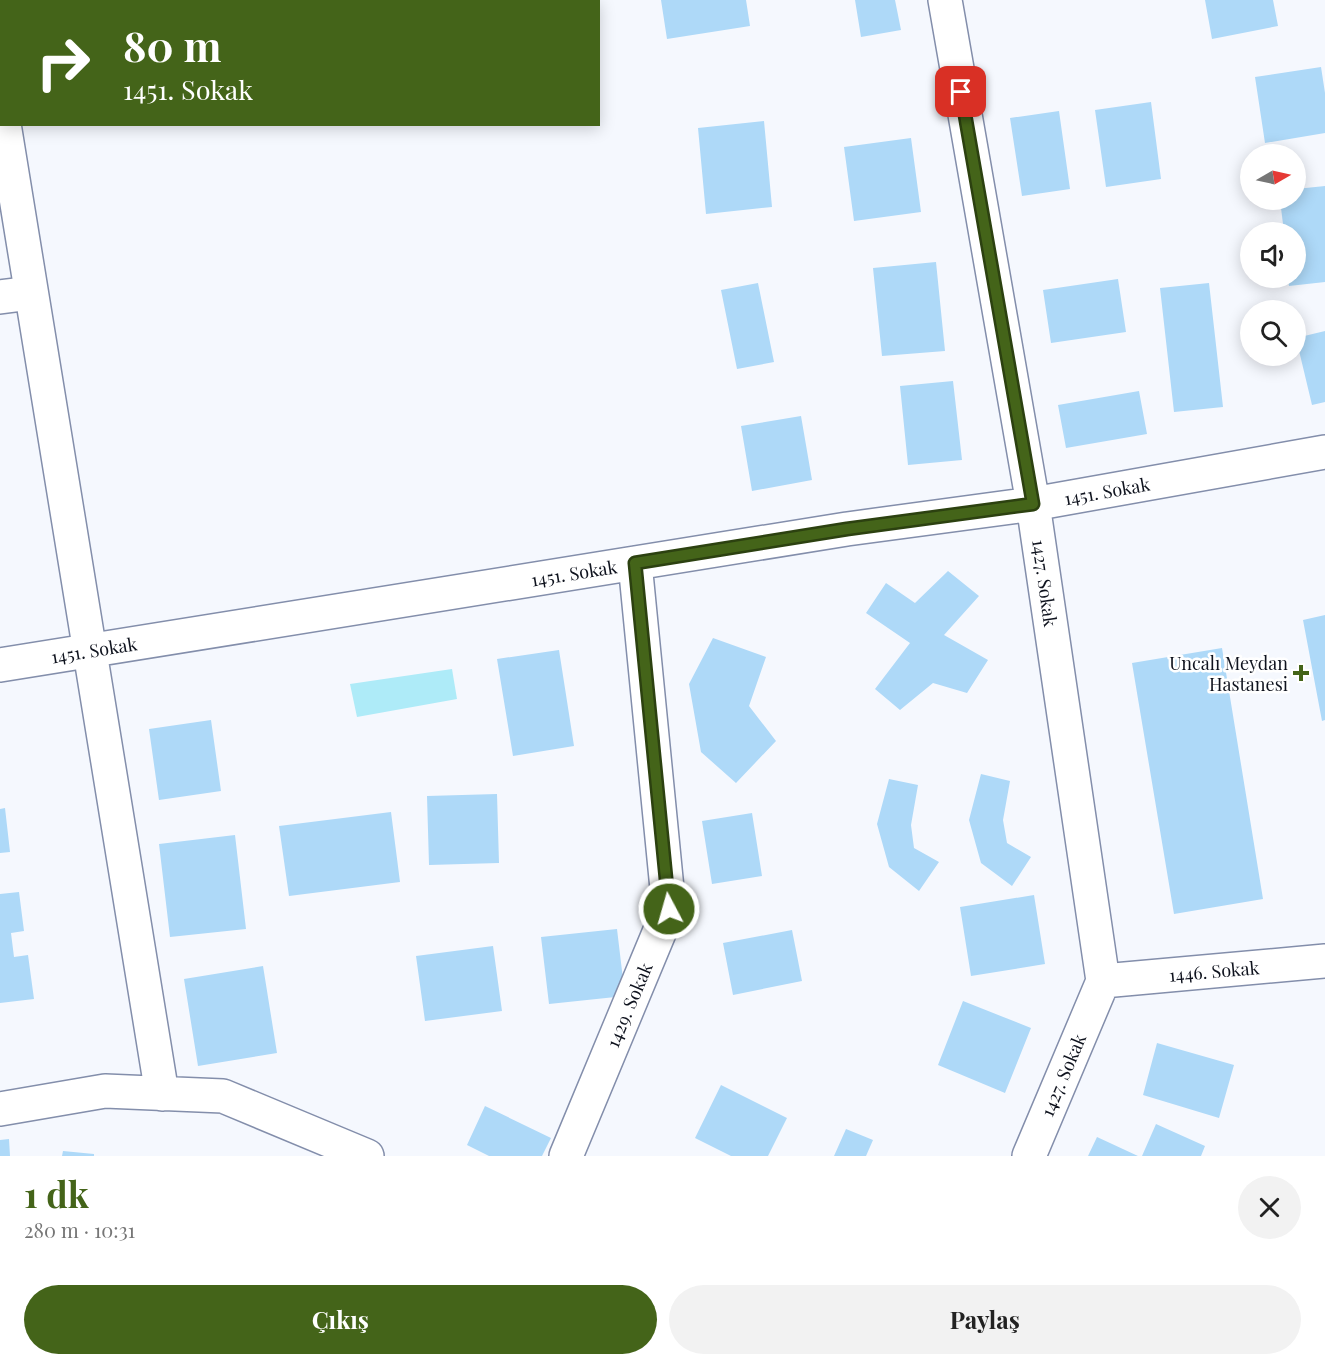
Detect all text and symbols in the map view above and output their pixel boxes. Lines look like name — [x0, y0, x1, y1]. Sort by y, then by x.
text: 80 m — [123, 17, 221, 73]
icon: right — [24, 24, 102, 102]
pin — [935, 66, 986, 117]
text: 1451. Sokak — [123, 71, 253, 107]
icon: arrive — [944, 75, 977, 108]
north arrow — [1240, 144, 1306, 210]
map controls — [1240, 144, 1306, 366]
button: sound — [1240, 222, 1306, 288]
button: search — [1240, 300, 1306, 366]
street label: 1451. Sokak — [1062, 472, 1152, 510]
street label: 1427. Sokak — [1027, 538, 1063, 628]
street label: 1451. Sokak — [529, 554, 619, 592]
street label: 1451. Sokak — [49, 631, 139, 669]
place label: Uncalı Meydan Hastanesi — [1169, 651, 1288, 696]
marker: Uncalı Meydan Hastanesi — [1292, 664, 1310, 682]
position arrow — [637, 877, 701, 941]
street label: 1446. Sokak — [1168, 955, 1260, 987]
street label: 1429. Sokak — [600, 959, 658, 1051]
street label: 1427. Sokak — [1035, 1030, 1091, 1120]
text: 1 dk — [24, 1169, 89, 1217]
button: close — [1238, 1176, 1301, 1239]
text: 280 m · 10:31 — [24, 1216, 135, 1243]
button: Çıkış — [24, 1285, 657, 1354]
button: Paylaş — [669, 1285, 1301, 1354]

